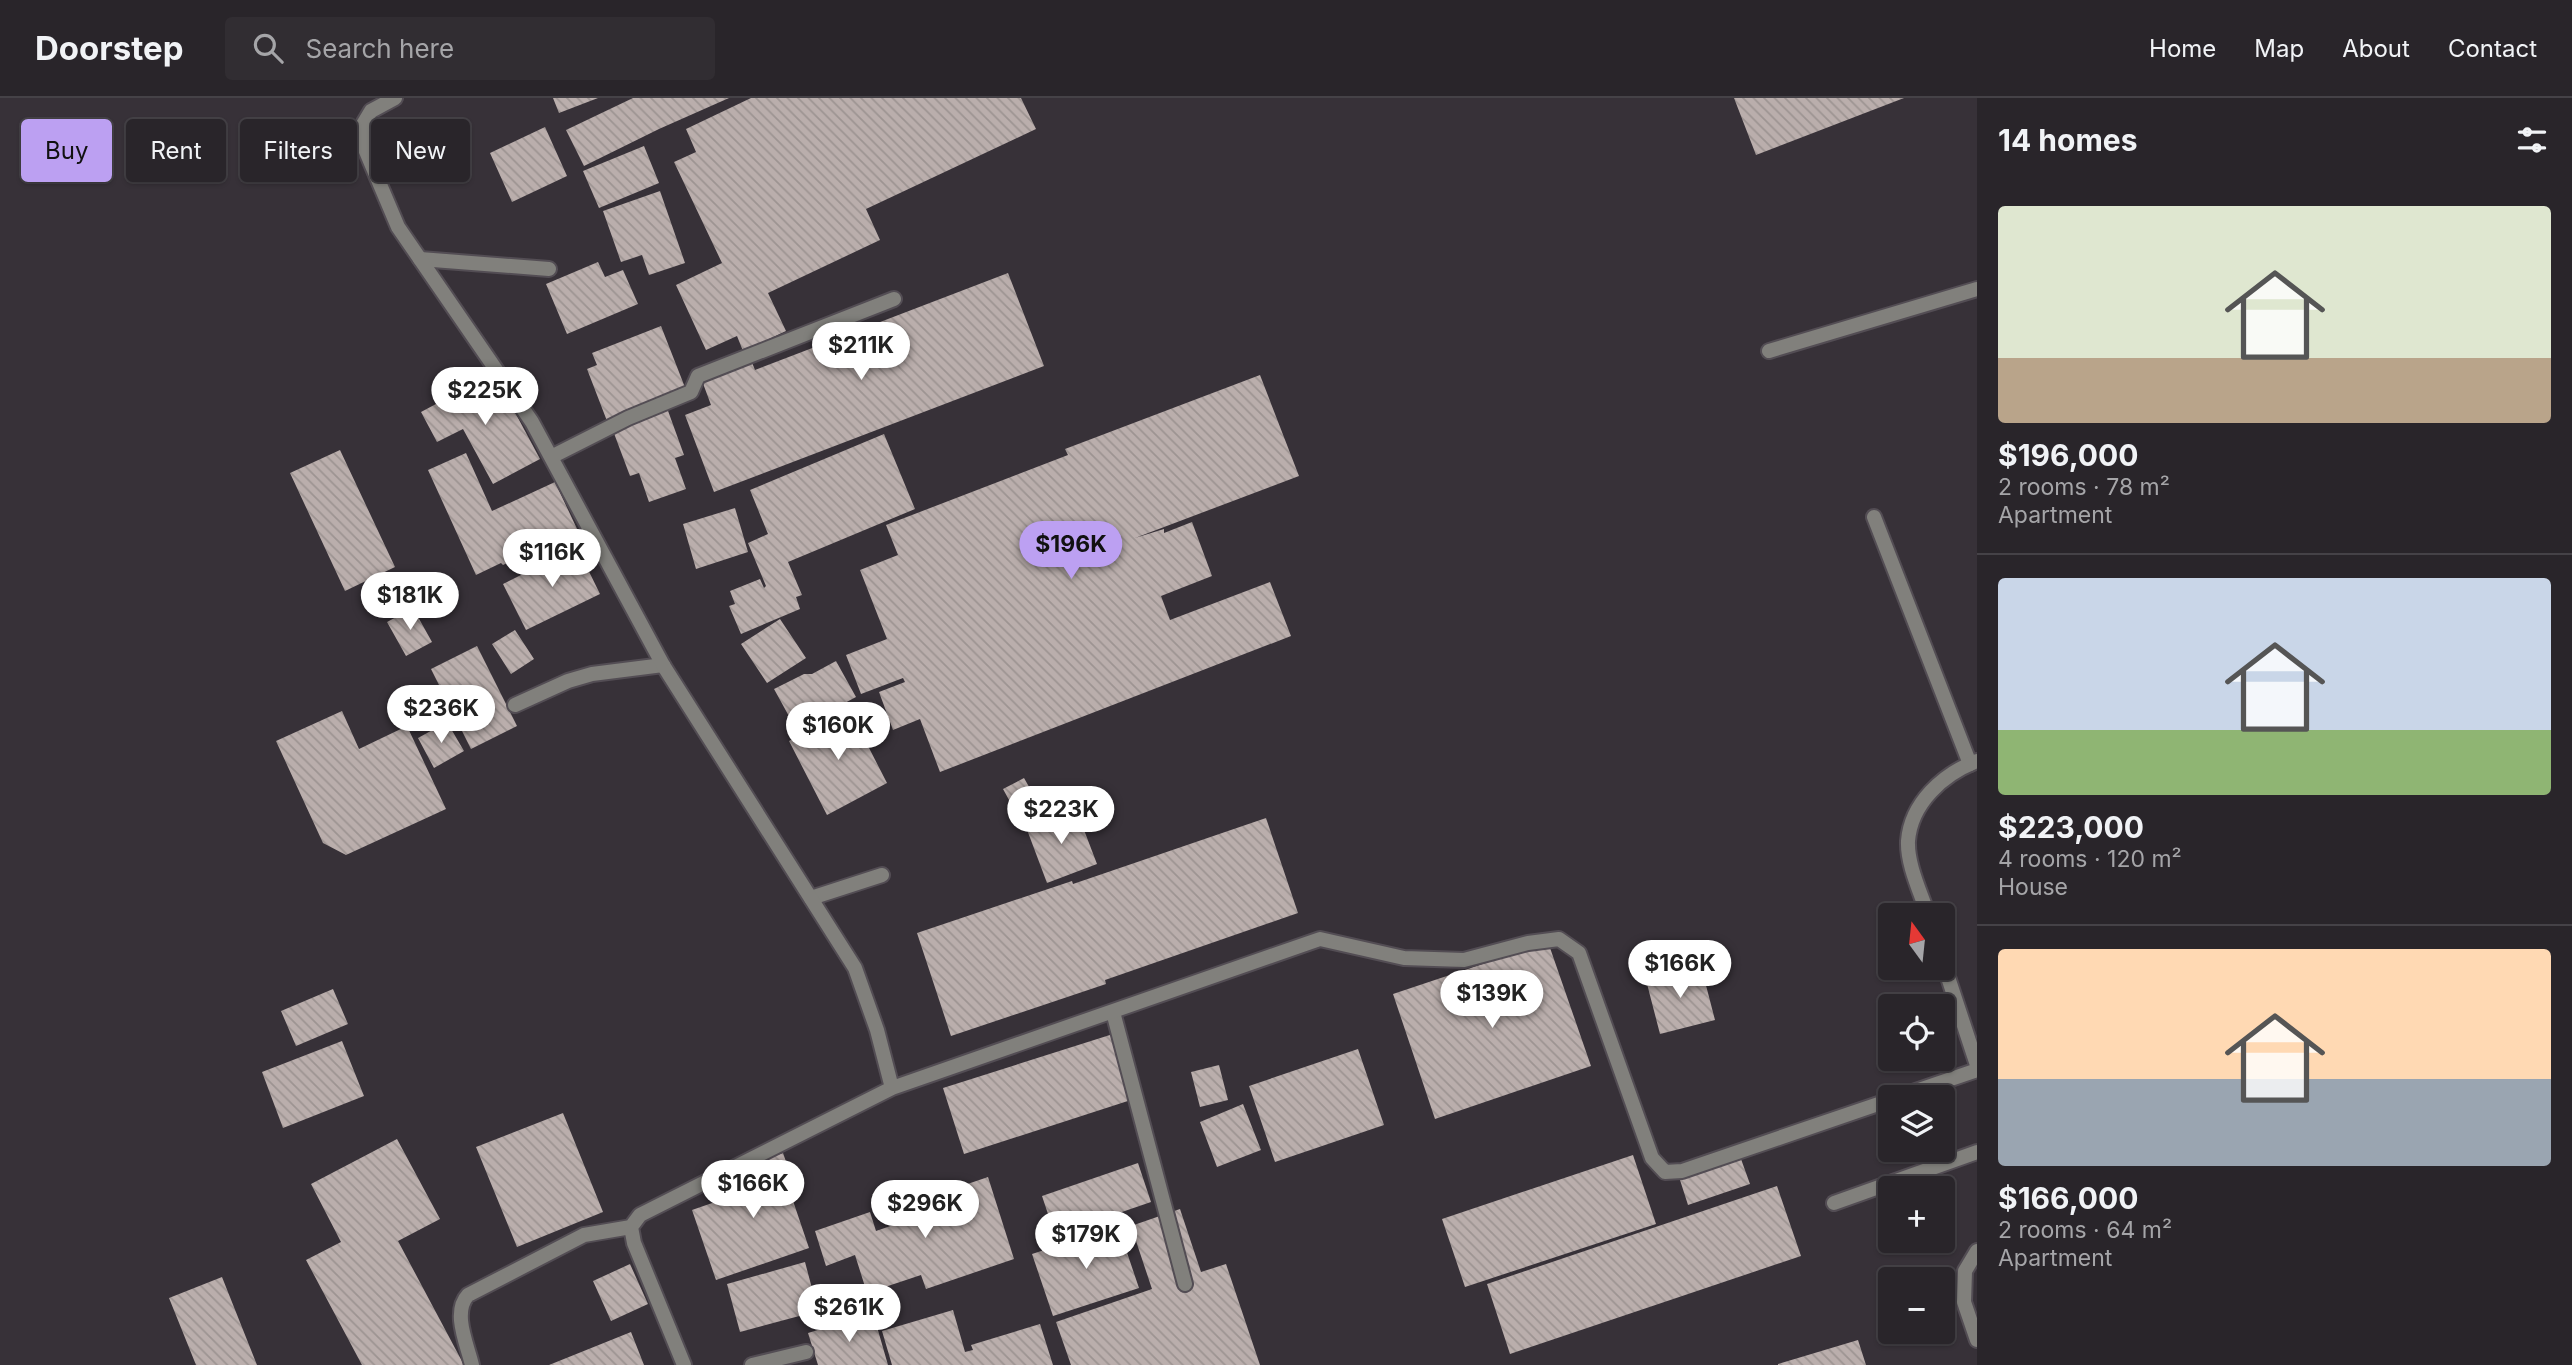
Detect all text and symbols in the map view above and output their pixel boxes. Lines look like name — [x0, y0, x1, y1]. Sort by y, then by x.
search box — [225, 17, 715, 80]
text: Doorstep — [35, 28, 183, 68]
icon: search — [249, 29, 287, 67]
text: Search here — [305, 33, 454, 64]
text: Home — [2149, 34, 2216, 63]
text: Map — [2254, 34, 2304, 63]
text: About — [2342, 34, 2410, 63]
text: Contact — [2448, 34, 2537, 63]
chip: Buy — [21, 119, 112, 182]
chip: Rent — [126, 119, 226, 182]
chip: Filters — [240, 119, 357, 182]
chip: New — [371, 119, 470, 182]
icon: filters — [2513, 121, 2551, 159]
text: 14 homes — [1998, 122, 2137, 158]
icon: home — [2212, 252, 2338, 378]
pin: $211K — [812, 322, 910, 382]
text: $211K — [828, 331, 894, 359]
pin: $225K — [436, 368, 534, 427]
text: $225K — [447, 376, 523, 404]
text: $196,000 — [1998, 437, 2138, 473]
text: 2 rooms · 78 m² — [1998, 473, 2170, 501]
text: Apartment — [1998, 501, 2112, 529]
pin: $196K — [1022, 522, 1120, 581]
pin: $116K — [503, 530, 601, 589]
text: $196K — [1035, 530, 1107, 558]
text: $116K — [519, 538, 585, 566]
pin: $181K — [361, 573, 459, 632]
text: $181K — [377, 581, 443, 609]
icon: home — [2212, 624, 2338, 750]
pin: $236K — [392, 686, 490, 745]
text: $236K — [403, 694, 479, 722]
pin: $160K — [789, 702, 887, 762]
text: $160K — [802, 711, 874, 739]
pin: $223K — [1012, 786, 1110, 846]
text: $223K — [1023, 795, 1099, 823]
text: $223,000 — [1998, 809, 2144, 845]
text: 4 rooms · 120 m² — [1998, 845, 2182, 873]
text: House — [1998, 873, 2068, 901]
north arrow — [1878, 903, 1955, 980]
map controls — [1878, 903, 1955, 1344]
pin: $166K — [1631, 940, 1729, 1000]
text: $166K — [1644, 949, 1716, 977]
pin: $139K — [1443, 970, 1541, 1030]
text: $139K — [1456, 979, 1528, 1007]
button: locate — [1878, 994, 1955, 1071]
icon: home — [2212, 995, 2338, 1121]
button: layers — [1878, 1085, 1955, 1162]
pin: $166K — [704, 1160, 802, 1220]
text: $166K — [717, 1169, 789, 1197]
button: + — [1878, 1176, 1955, 1253]
pin: $296K — [876, 1180, 974, 1240]
text: $166,000 — [1998, 1180, 2138, 1216]
text: $296K — [887, 1189, 963, 1217]
pin: $179K — [1037, 1212, 1135, 1271]
text: 2 rooms · 64 m² — [1998, 1216, 2172, 1244]
text: $179K — [1051, 1220, 1121, 1248]
text: Apartment — [1998, 1244, 2112, 1272]
button: − — [1878, 1267, 1955, 1344]
pin: $261K — [800, 1284, 898, 1344]
text: $261K — [814, 1293, 884, 1321]

